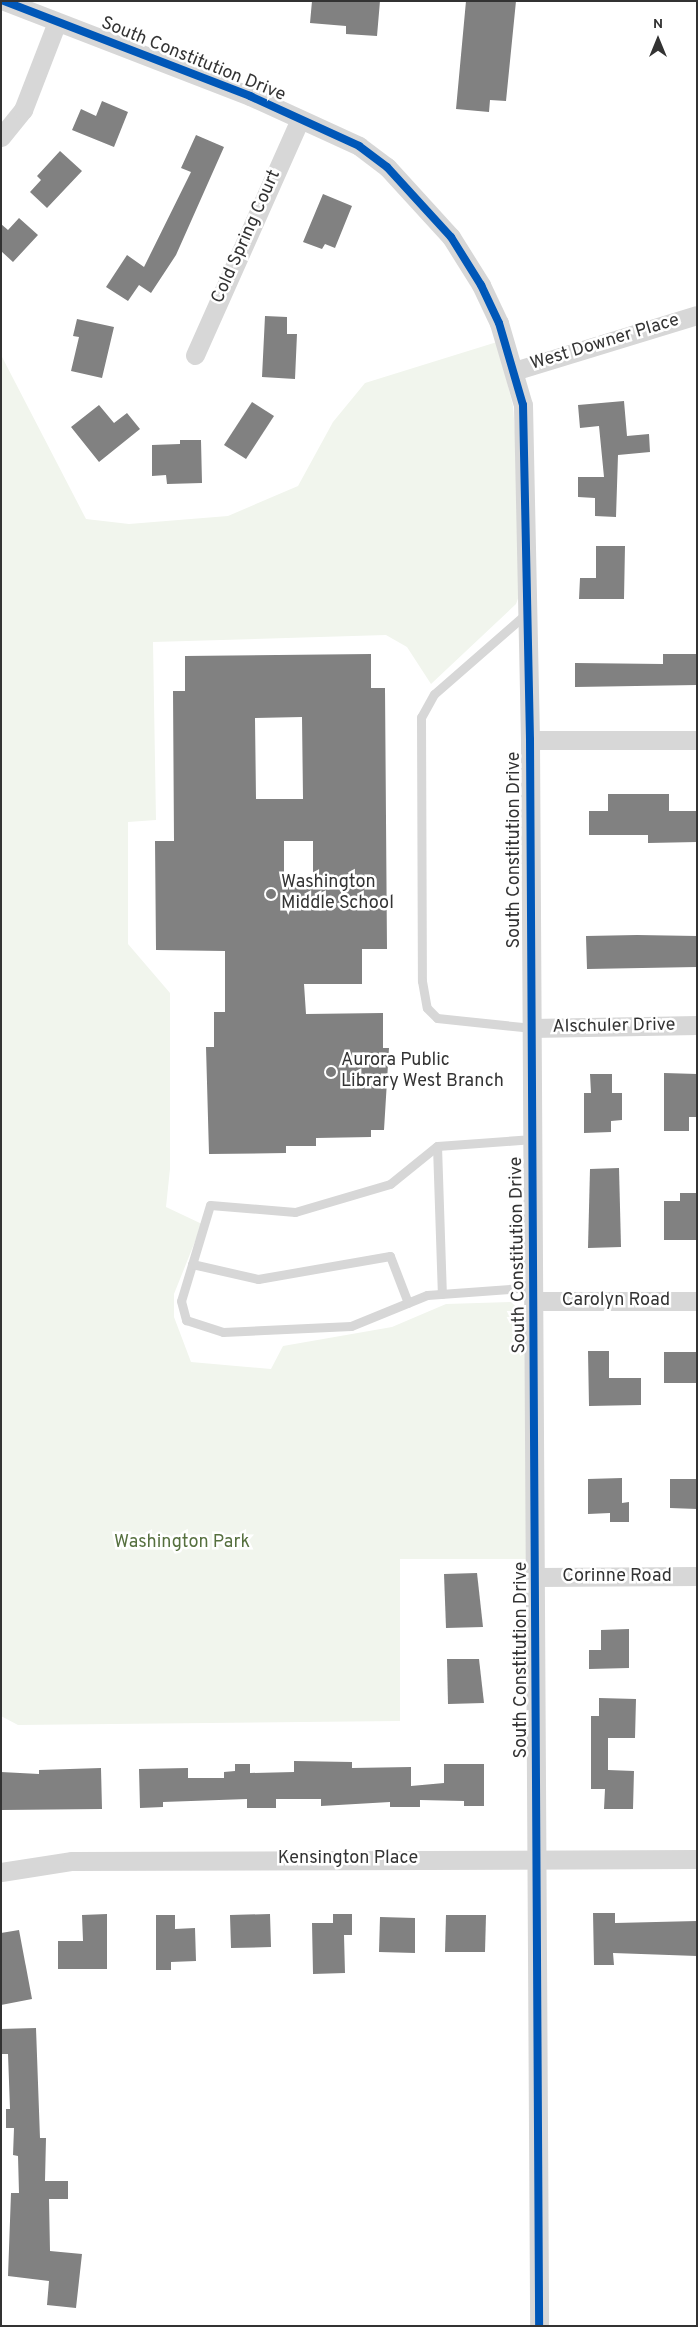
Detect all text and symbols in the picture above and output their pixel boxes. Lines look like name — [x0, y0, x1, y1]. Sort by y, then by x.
street label: South Constitution Drive — [98, 13, 288, 107]
north arrow — [633, 15, 683, 65]
text: N — [653, 16, 663, 33]
street label: Cold Spring Court — [208, 167, 286, 307]
street label: West Downer Place — [528, 310, 682, 376]
street label: South Constitution Drive — [504, 751, 526, 949]
place label: Washington Middle School — [281, 873, 394, 916]
marker: Washington Middle School — [265, 888, 277, 900]
street label: Alschuler Drive — [552, 1015, 676, 1039]
place label: Aurora Public Library West Branch — [341, 1051, 504, 1094]
marker: Aurora Public Library West Branch — [325, 1066, 337, 1078]
street label: South Constitution Drive — [506, 1156, 532, 1354]
street label: Carolyn Road — [562, 1290, 670, 1312]
park label: Washington Park — [114, 1532, 250, 1554]
street label: South Constitution Drive — [511, 1561, 533, 1759]
street label: Corinne Road — [562, 1566, 672, 1588]
street label: Kensington Place — [278, 1848, 418, 1870]

